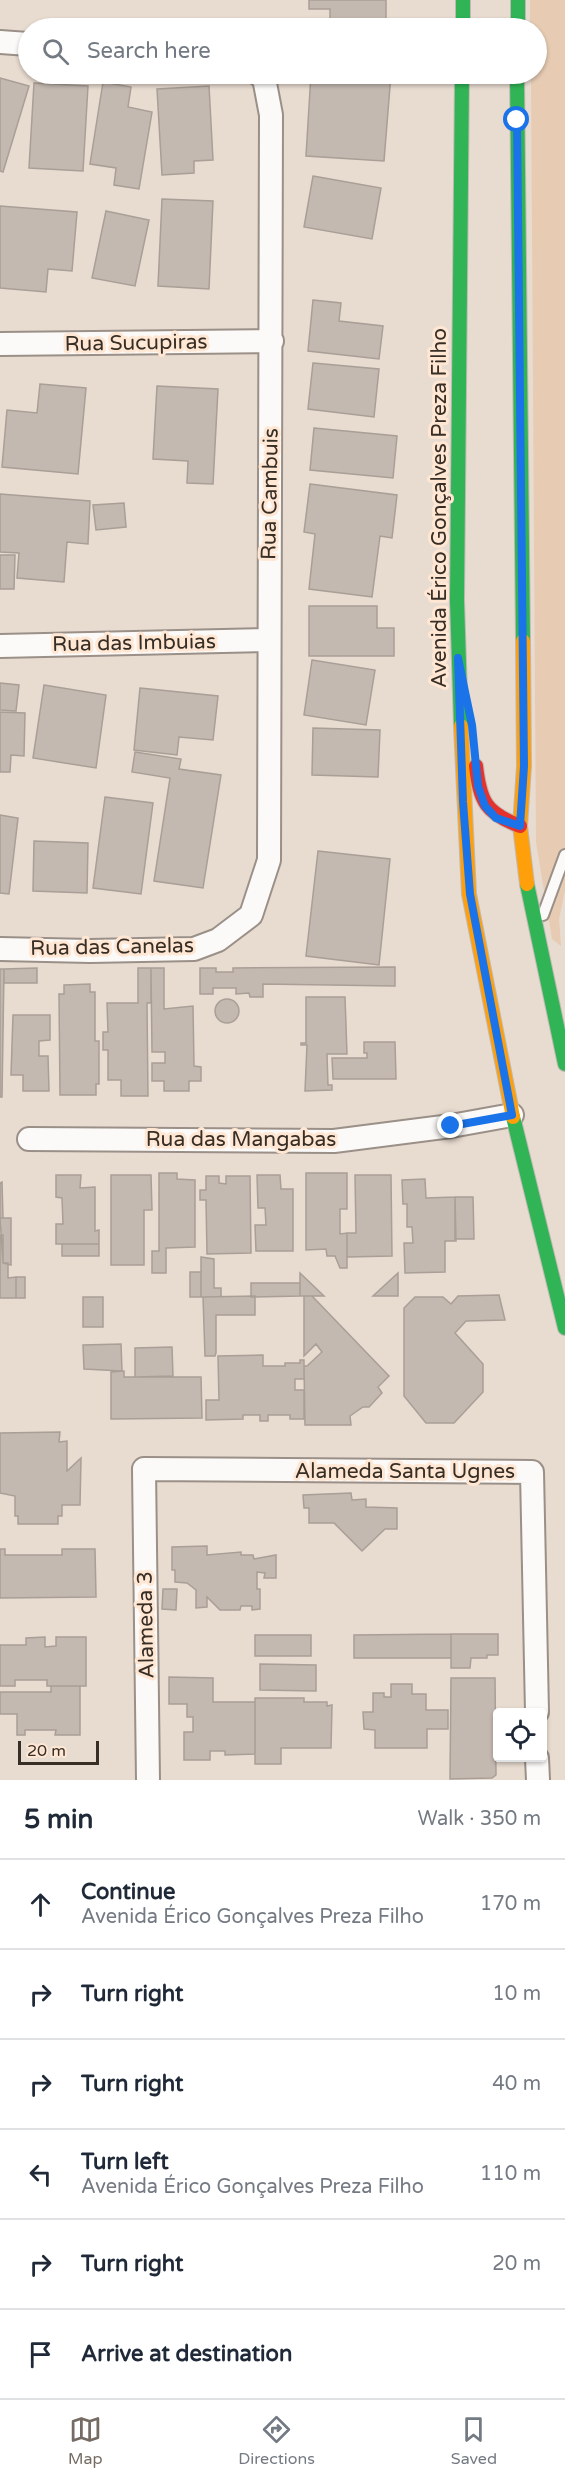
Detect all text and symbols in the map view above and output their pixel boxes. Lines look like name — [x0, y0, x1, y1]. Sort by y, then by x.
search box — [18, 18, 547, 84]
icon: search — [39, 35, 72, 68]
text: Search here — [87, 38, 211, 64]
route start — [503, 106, 529, 132]
street label: Avenida Érico Gonçalves Preza Filho — [427, 328, 452, 688]
street label: Rua Sucupiras — [64, 329, 208, 357]
street label: Rua Cambuis — [256, 428, 284, 560]
street label: Rua das Imbuias — [52, 629, 216, 657]
street label: Rua das Canelas — [30, 933, 194, 961]
route end — [437, 1112, 463, 1138]
street label: Rua das Mangabas — [146, 1127, 336, 1152]
street label: Alameda Santa Ugnes — [295, 1459, 515, 1484]
street label: Alameda 3 — [133, 1571, 159, 1679]
map controls — [493, 1708, 547, 1762]
button: locate — [493, 1708, 547, 1762]
scale bar — [18, 1738, 99, 1766]
text: 20 m — [27, 1741, 66, 1761]
text: 5 min — [24, 1804, 93, 1835]
text: Walk · 350 m — [418, 1807, 541, 1831]
text: Continue — [81, 1879, 176, 1905]
icon: ahead — [24, 1888, 57, 1921]
text: 170 m — [480, 1892, 541, 1916]
text: Avenida Érico Gonçalves Preza Filho — [81, 1905, 424, 1929]
icon: right — [24, 1978, 57, 2011]
text: Turn right — [81, 1981, 183, 2007]
text: 10 m — [492, 1982, 541, 2006]
icon: right — [24, 2068, 57, 2101]
text: Turn right — [81, 2071, 183, 2097]
text: 40 m — [492, 2072, 541, 2096]
text: Turn left — [81, 2149, 169, 2175]
icon: left — [24, 2158, 57, 2191]
text: 110 m — [480, 2162, 541, 2186]
text: Avenida Érico Gonçalves Preza Filho — [81, 2175, 424, 2199]
icon: right — [24, 2248, 57, 2281]
text: Turn right — [81, 2251, 183, 2277]
text: 20 m — [492, 2252, 541, 2276]
icon: arrive — [24, 2338, 57, 2371]
text: Arrive at destination — [81, 2341, 292, 2367]
tab: Map — [68, 2413, 102, 2469]
tab: Directions — [238, 2413, 315, 2469]
tab: Saved — [451, 2413, 497, 2469]

